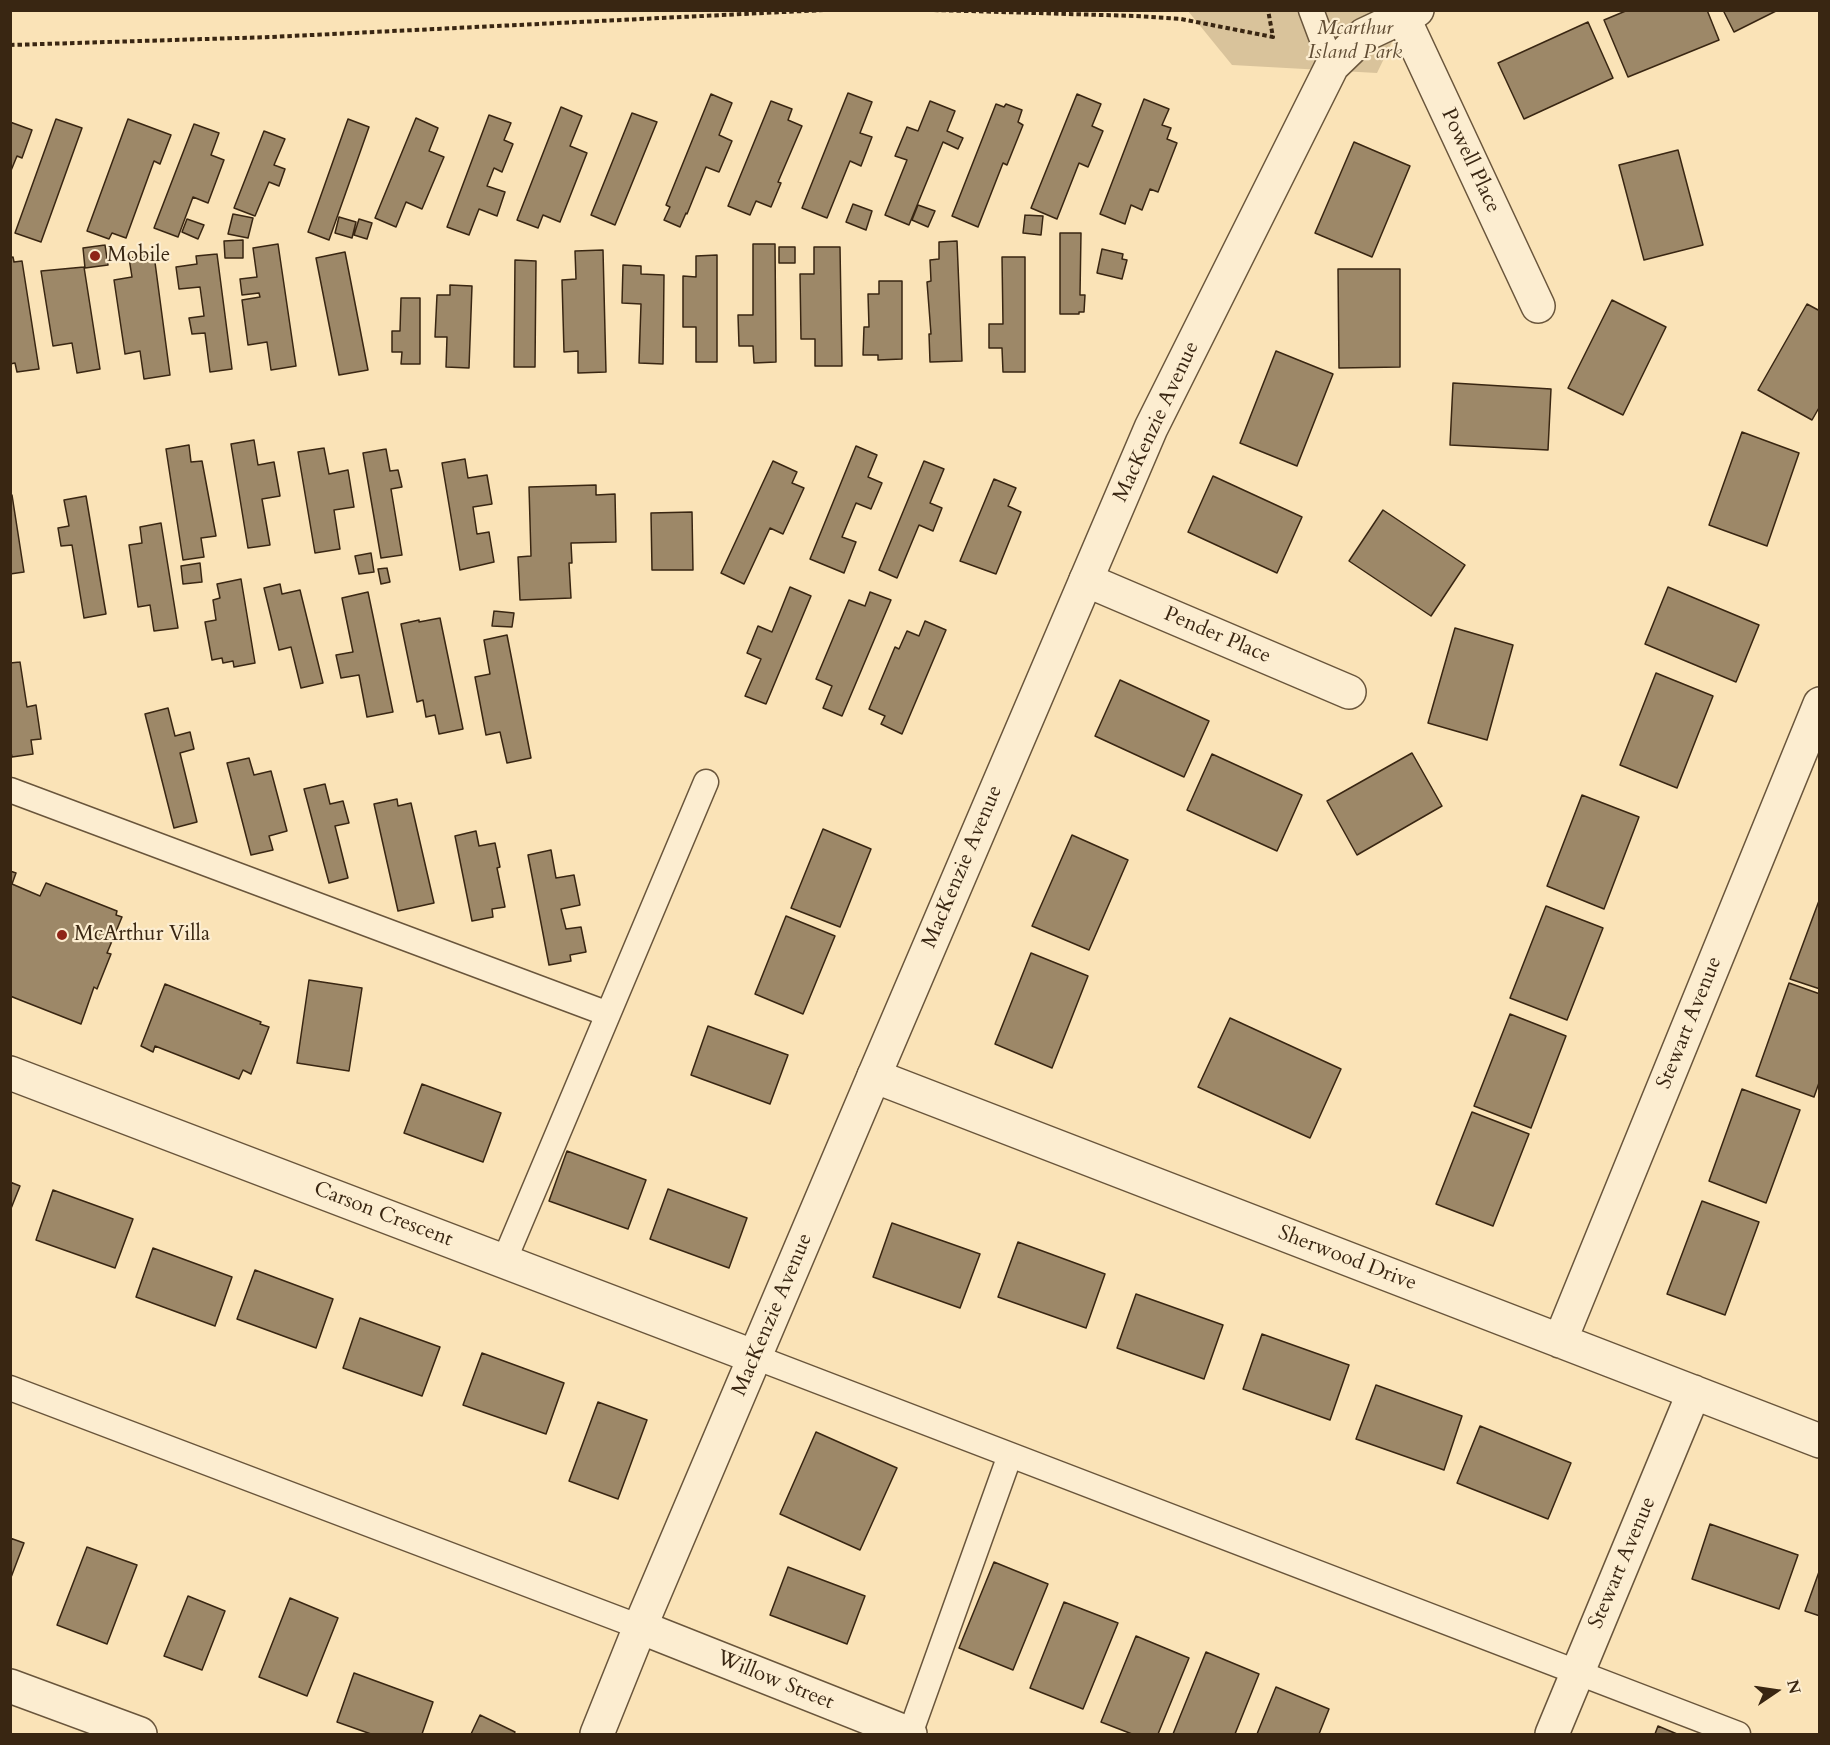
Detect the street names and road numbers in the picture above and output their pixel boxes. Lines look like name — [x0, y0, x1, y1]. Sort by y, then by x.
street label: Powell Place — [1435, 105, 1505, 217]
street label: MacKenzie Avenue — [1109, 338, 1205, 506]
street label: Pender Place — [1160, 602, 1274, 670]
street label: MacKenzie Avenue — [917, 782, 1009, 952]
street label: Stewart Avenue — [1652, 953, 1728, 1093]
street label: Carson Crescent — [310, 1177, 456, 1253]
street label: Sherwood Drive — [1274, 1221, 1420, 1297]
street label: MacKenzie Avenue — [727, 1230, 819, 1400]
street label: Stewart Avenue — [1584, 1493, 1662, 1633]
street label: Willow Street — [713, 1646, 837, 1716]

